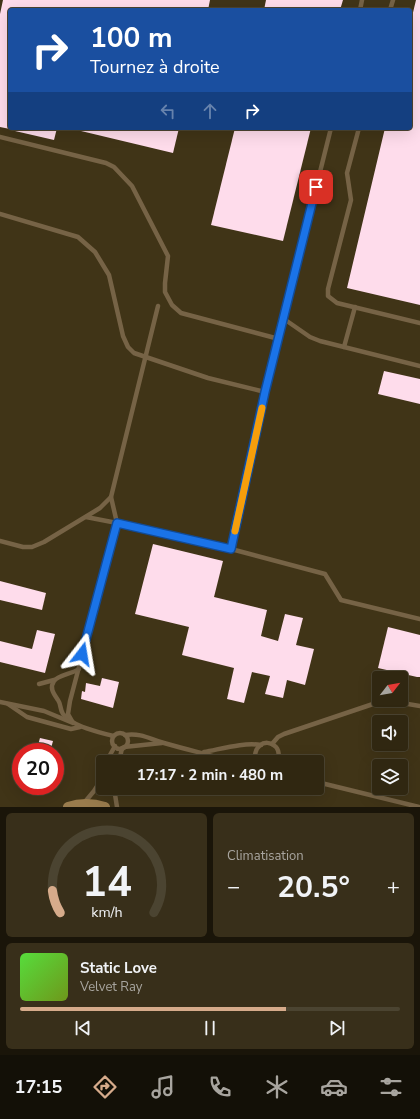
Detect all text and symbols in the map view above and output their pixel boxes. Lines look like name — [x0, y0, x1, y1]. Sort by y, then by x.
text: 100 m — [90, 19, 173, 57]
icon: right — [24, 24, 76, 76]
text: Tournez à droite — [90, 55, 220, 79]
icon: left — [157, 100, 179, 122]
icon: ahead — [199, 100, 221, 122]
icon: right — [241, 100, 263, 122]
pin — [299, 170, 333, 204]
icon: arrive — [305, 176, 327, 198]
position arrow — [61, 633, 103, 675]
north arrow — [372, 671, 408, 707]
map controls — [372, 671, 408, 795]
button: sound — [372, 715, 408, 751]
speed limit sign: 20 — [12, 743, 64, 795]
button: layers — [372, 759, 408, 795]
text: 17:17 · 2 min · 480 m — [137, 765, 283, 785]
text: Climatisation — [227, 847, 304, 865]
text: 14 — [82, 854, 131, 911]
text: 20.5° — [277, 867, 350, 908]
text: − — [227, 872, 240, 902]
text: + — [387, 872, 400, 902]
text: km/h — [91, 903, 122, 922]
text: Static Love — [80, 958, 157, 978]
text: Velvet Ray — [80, 978, 142, 996]
icon: previous — [72, 1017, 94, 1039]
icon: pause — [199, 1017, 221, 1039]
icon: next — [326, 1017, 348, 1039]
icon: directions — [91, 1073, 119, 1101]
icon: music — [149, 1073, 177, 1101]
icon: phone — [206, 1073, 234, 1101]
icon: climate — [263, 1073, 291, 1101]
icon: car — [320, 1073, 348, 1101]
icon: filters — [377, 1073, 405, 1101]
text: 17:15 — [15, 1075, 62, 1099]

